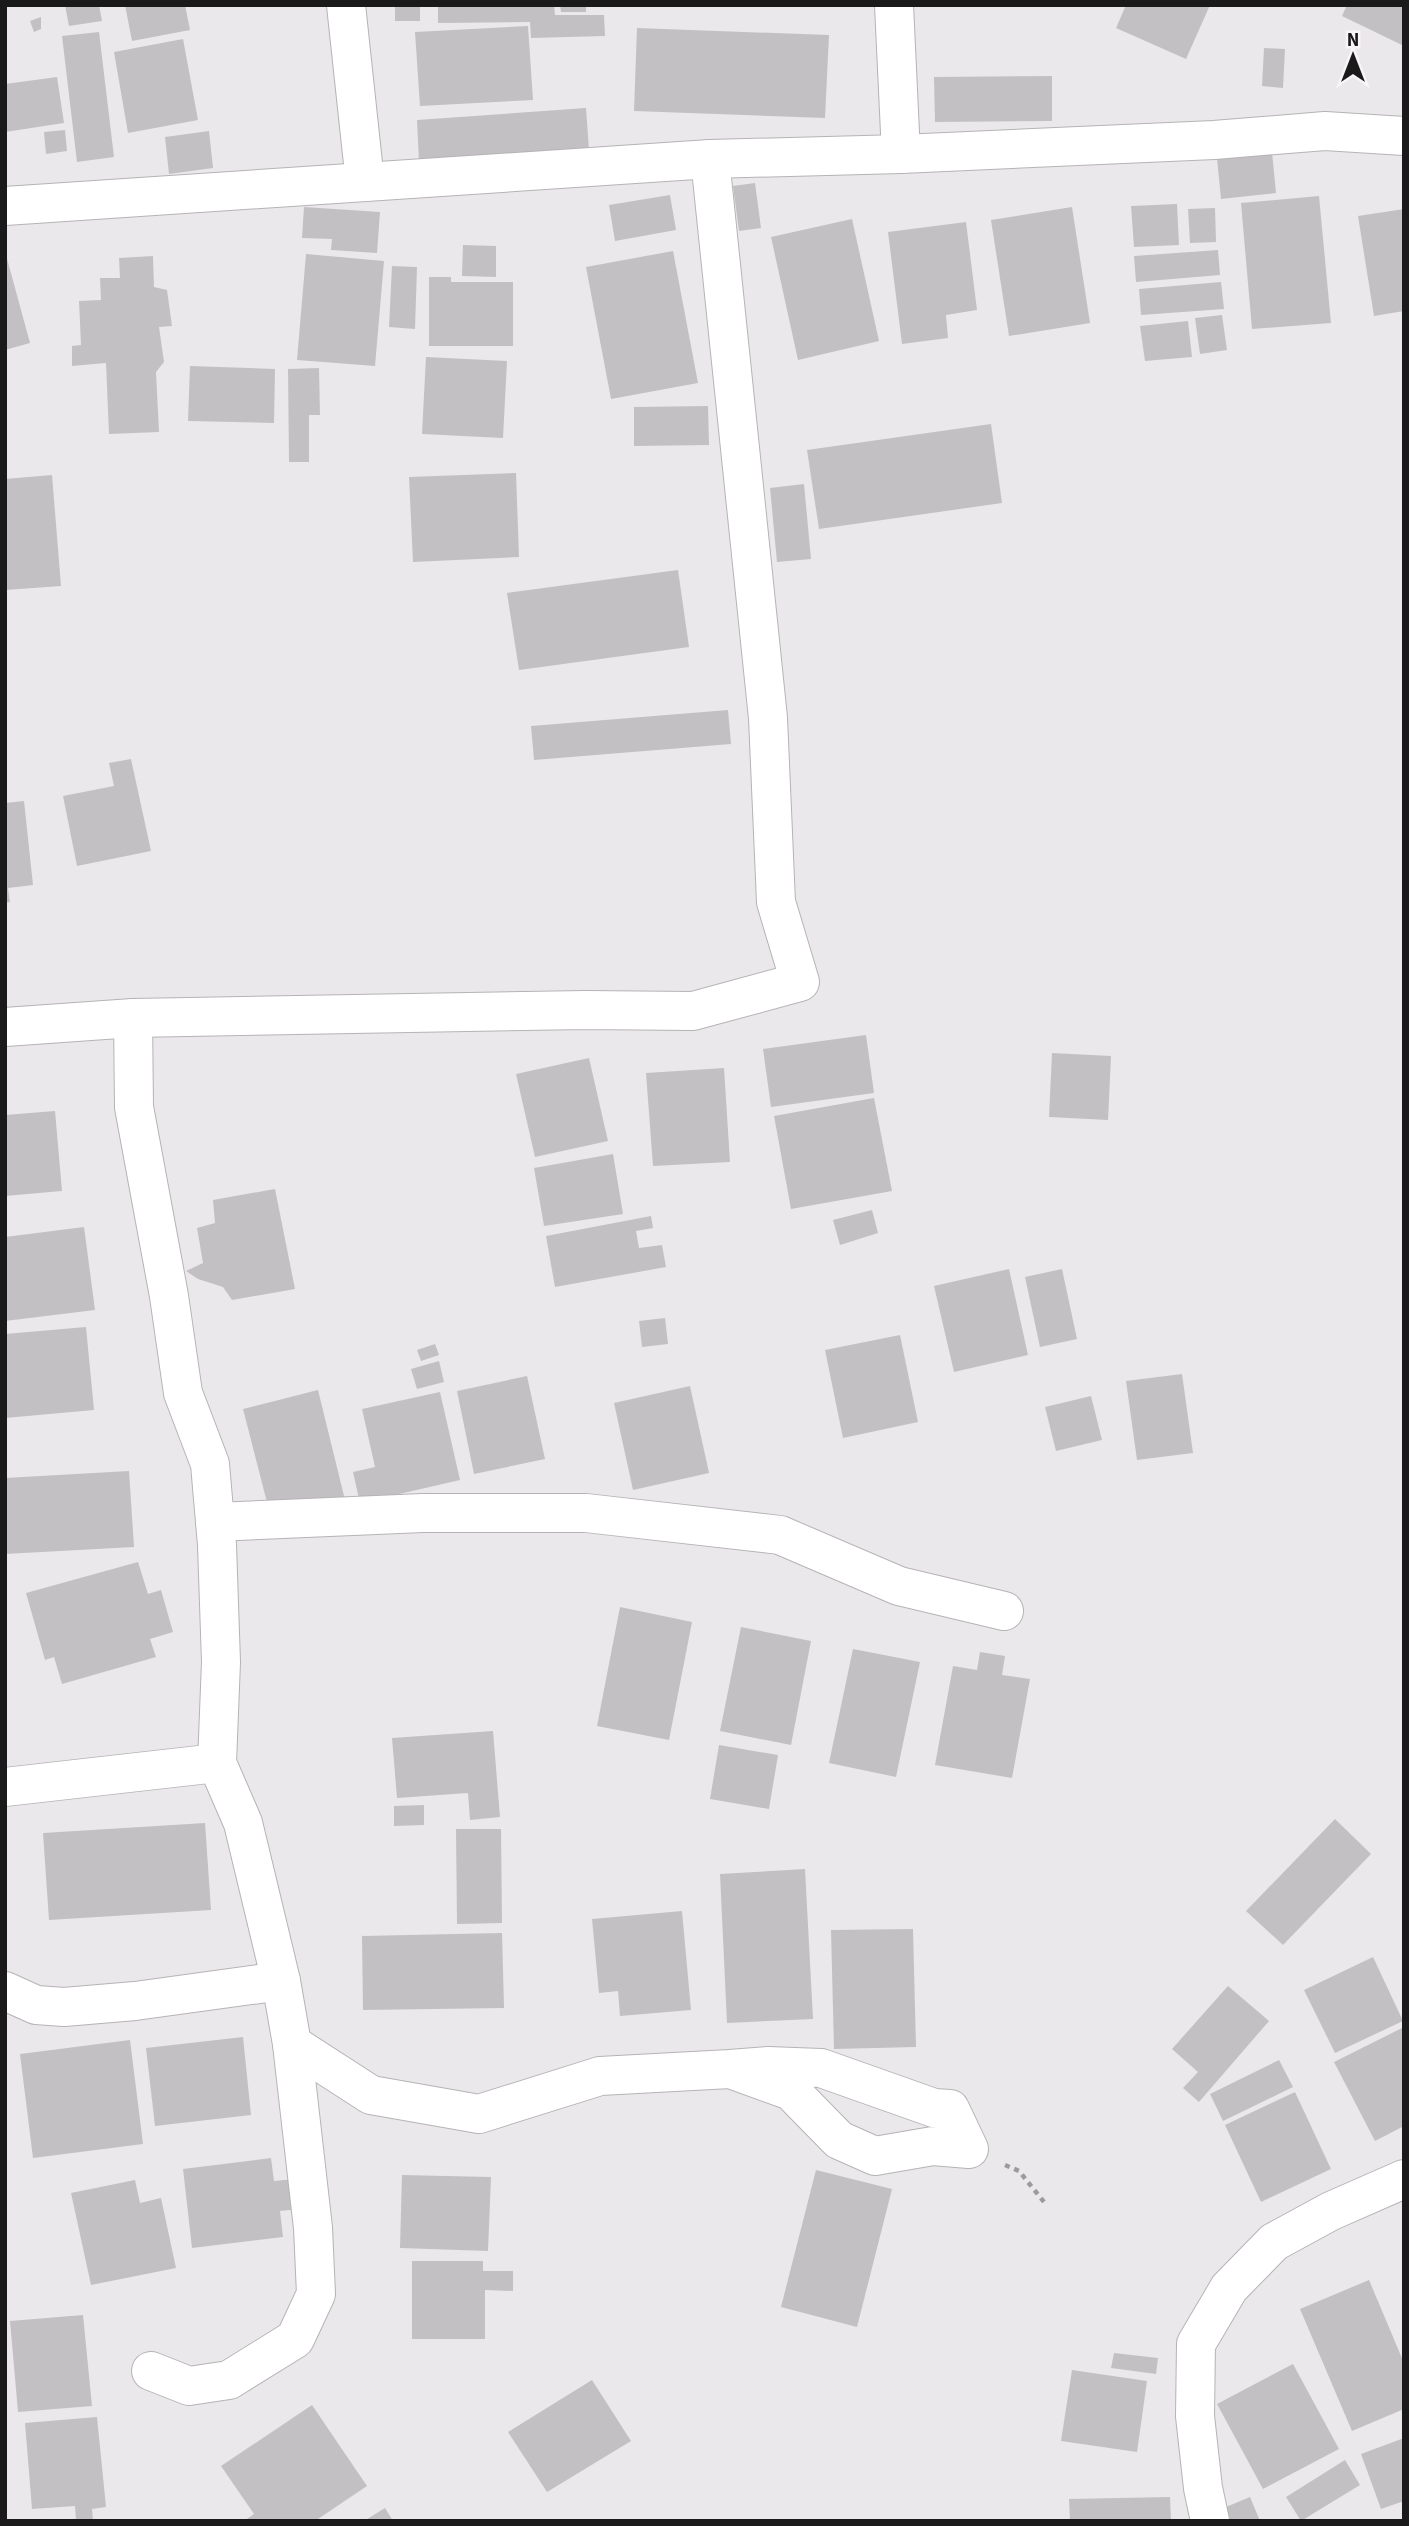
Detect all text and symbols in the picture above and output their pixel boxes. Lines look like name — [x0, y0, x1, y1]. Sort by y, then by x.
north arrow — [1318, 21, 1388, 91]
text: N — [1347, 27, 1359, 54]

